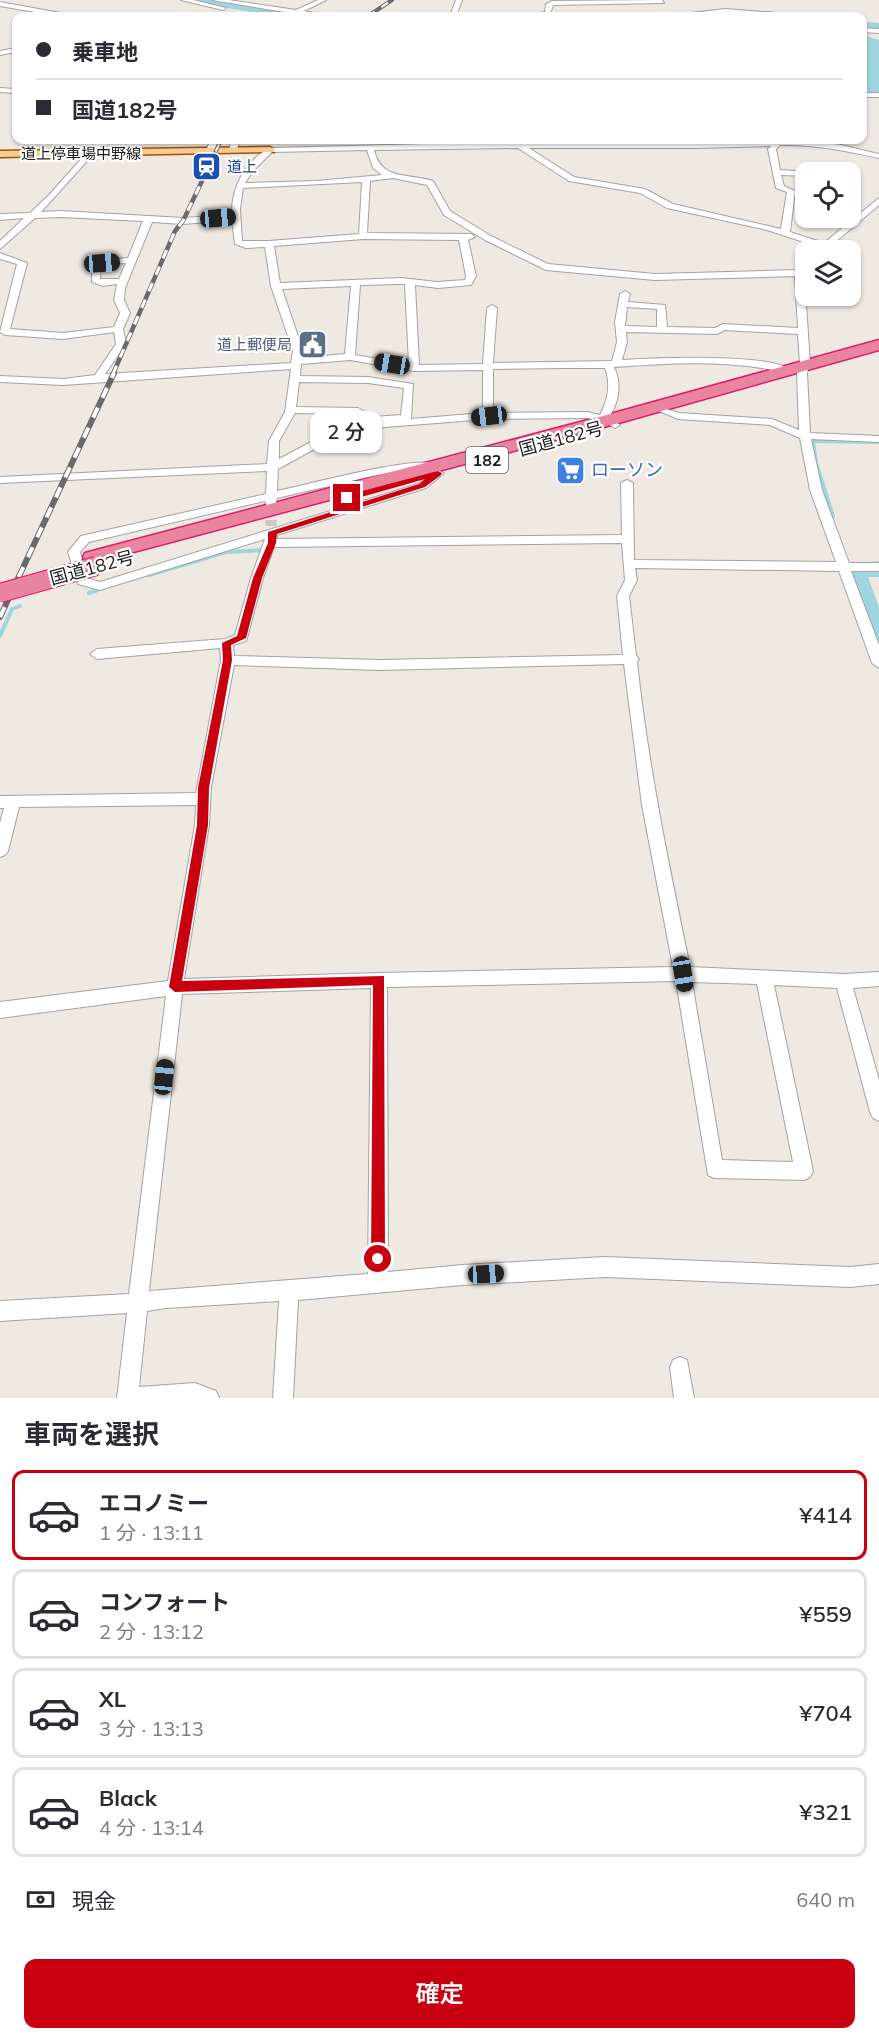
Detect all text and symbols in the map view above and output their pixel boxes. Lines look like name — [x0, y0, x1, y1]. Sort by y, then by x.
text: 乗車地 — [72, 38, 138, 66]
text: 国道182号 — [72, 96, 178, 124]
street label: 道上停車場中野線 — [21, 144, 141, 163]
station icon: 道上 — [190, 151, 222, 183]
place label: 道上 — [227, 157, 257, 176]
map controls — [795, 162, 861, 306]
button: locate — [795, 162, 861, 228]
car — [199, 207, 237, 229]
button: layers — [795, 240, 861, 306]
car — [83, 253, 121, 273]
public building icon: 道上郵便局 — [297, 329, 329, 361]
place label: 道上郵便局 — [217, 335, 292, 354]
car — [373, 352, 411, 376]
car — [470, 405, 508, 427]
callout: 2 分 — [311, 411, 383, 453]
street label: 国道182号 — [516, 416, 606, 461]
text: 2 分 — [327, 419, 365, 444]
road number: 182 — [466, 447, 508, 473]
supermarket icon: ローソン — [554, 454, 586, 486]
place label: ローソン — [591, 458, 663, 481]
route end — [333, 484, 360, 511]
street label: 国道182号 — [47, 545, 137, 590]
car — [671, 955, 695, 993]
car — [153, 1058, 175, 1096]
route start — [364, 1245, 391, 1272]
car — [468, 1264, 504, 1284]
text: 車両を選択 — [24, 1417, 159, 1451]
icon: car — [27, 1488, 81, 1542]
text: エコノミー — [99, 1489, 209, 1517]
text: ¥414 — [799, 1501, 852, 1529]
text: 1 分 · 13:11 — [99, 1520, 204, 1545]
icon: car — [27, 1587, 81, 1641]
text: コンフォート — [99, 1588, 230, 1616]
text: ¥559 — [799, 1600, 852, 1628]
text: 2 分 · 13:12 — [99, 1619, 204, 1644]
text: XL — [99, 1685, 126, 1713]
icon: car — [27, 1686, 81, 1740]
text: ¥704 — [799, 1699, 852, 1727]
text: 3 分 · 13:13 — [99, 1716, 204, 1741]
text: Black — [99, 1784, 157, 1812]
icon: car — [27, 1785, 81, 1839]
text: ¥321 — [799, 1798, 852, 1826]
text: 4 分 · 13:14 — [99, 1815, 204, 1840]
icon: cash — [24, 1883, 57, 1916]
text: 現金 — [72, 1887, 116, 1915]
text: 640 m — [796, 1887, 855, 1912]
button: 確定 — [24, 1959, 855, 2028]

